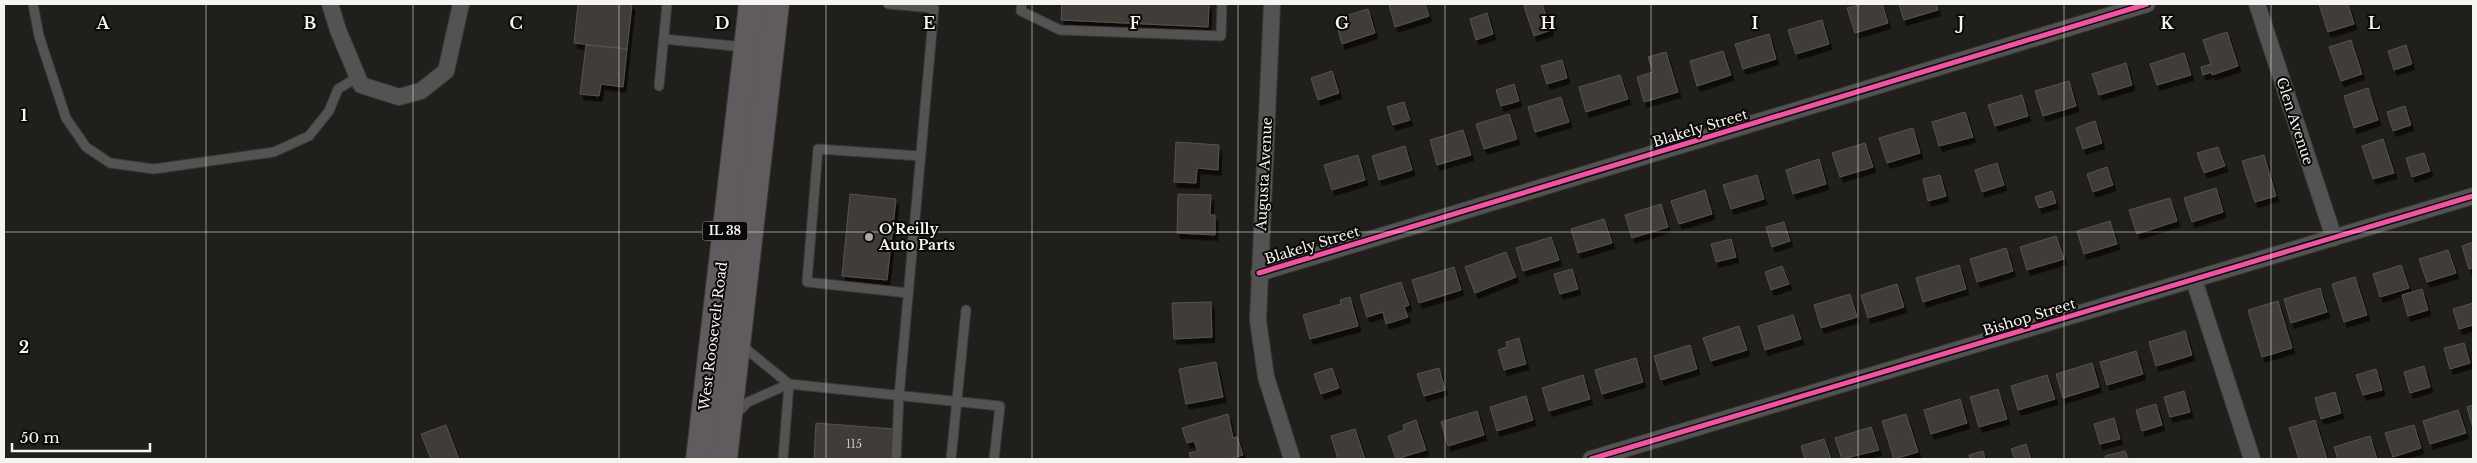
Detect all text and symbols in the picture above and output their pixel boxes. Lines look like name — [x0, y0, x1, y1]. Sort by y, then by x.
text: A — [96, 13, 111, 33]
text: B — [304, 13, 317, 33]
text: C — [509, 13, 523, 33]
text: D — [715, 13, 729, 33]
text: E — [923, 13, 935, 33]
text: F — [1129, 13, 1141, 33]
text: G — [1335, 13, 1349, 33]
text: H — [1540, 13, 1556, 33]
text: I — [1752, 13, 1759, 33]
text: J — [1955, 13, 1964, 33]
text: K — [2160, 13, 2174, 33]
text: L — [2368, 13, 2380, 33]
street label: Glen Avenue — [2272, 75, 2318, 167]
text: 1 — [21, 105, 28, 125]
street label: Blakely Street — [1650, 105, 1750, 151]
street label: Augusta Avenue — [1252, 117, 1276, 232]
place label: O'Reilly Auto Parts — [878, 220, 955, 254]
road number: IL 38 — [702, 222, 748, 240]
street label: Blakely Street — [1262, 222, 1362, 268]
marker: O'Reilly Auto Parts — [863, 231, 875, 243]
street label: West Roosevelt Road — [695, 260, 731, 412]
street label: Bishop Street — [1980, 294, 2078, 340]
text: 2 — [19, 337, 29, 357]
scale bar — [12, 420, 150, 452]
text: 50 m — [20, 428, 60, 447]
house number: 115 — [846, 437, 862, 451]

